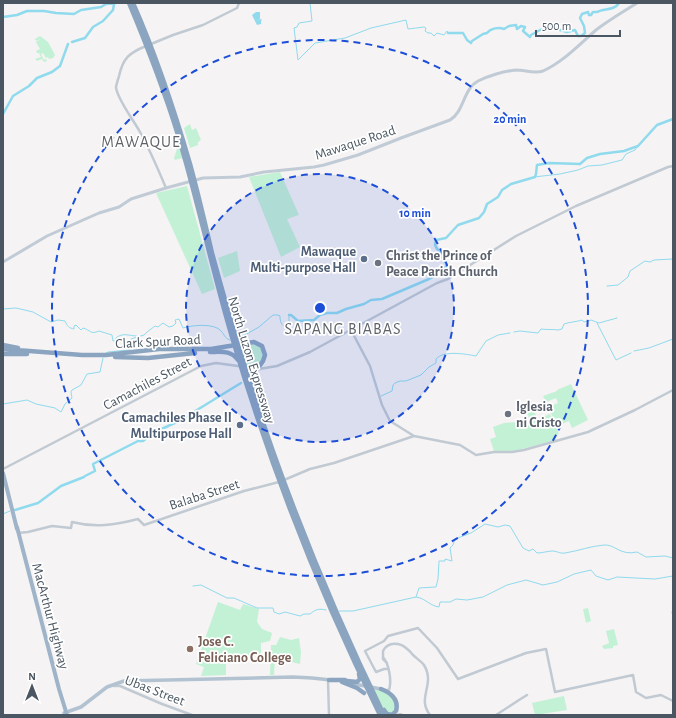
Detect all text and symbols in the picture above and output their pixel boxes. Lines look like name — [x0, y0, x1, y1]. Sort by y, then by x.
scale bar — [536, 12, 620, 38]
text: 500 m — [542, 20, 571, 32]
text: 20 min — [494, 113, 526, 125]
street label: Mawaque Road — [313, 123, 397, 163]
district label: MAWAQUE — [101, 134, 181, 151]
text: 10 min — [399, 207, 431, 219]
place label: Mawaque Multi-purpose Hall — [250, 245, 356, 275]
place label: Christ the Prince of Peace Parish Church — [386, 249, 498, 279]
marker: Mawaque Multi-purpose Hall — [359, 254, 369, 264]
marker: Christ the Prince of Peace Parish Church — [373, 258, 383, 268]
street label: North Luzon Expressway — [225, 295, 277, 425]
centre of rings — [313, 301, 327, 315]
district label: SAPANG BIABAS — [285, 321, 401, 337]
street label: Clark Spur Road — [115, 333, 201, 351]
street label: Camachiles Street — [101, 355, 194, 413]
place label: Iglesia ni Cristo — [516, 400, 562, 430]
marker: Iglesia ni Cristo — [503, 409, 513, 419]
place label: Camachiles Phase II Multipurpose Hall — [122, 411, 232, 441]
marker: Camachiles Phase II Multipurpose Hall — [235, 420, 245, 430]
street label: Balaba Street — [168, 477, 242, 513]
street label: MacArthur Highway — [29, 562, 71, 671]
place label: Jose C. Feliciano College — [198, 635, 292, 665]
marker: Jose C. Feliciano College — [185, 644, 195, 654]
north arrow — [12, 666, 52, 706]
text: N — [28, 671, 36, 682]
street label: Ubas Street — [123, 673, 187, 709]

